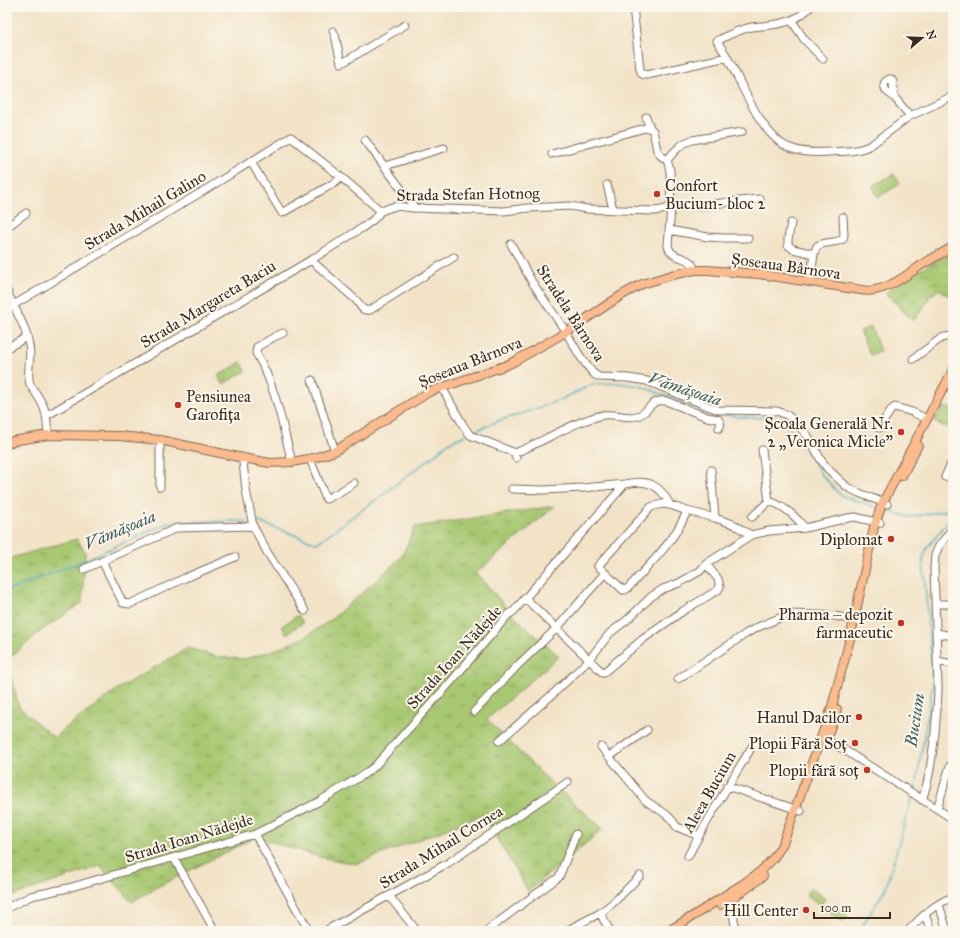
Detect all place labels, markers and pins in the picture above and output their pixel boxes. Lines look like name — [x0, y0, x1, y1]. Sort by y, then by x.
place label: Confort Bucium- bloc 2 — [665, 176, 765, 213]
marker: Confort Bucium- bloc 2 — [652, 189, 662, 199]
place label: Pensiunea Garofița — [186, 387, 251, 424]
marker: Pensiunea Garofița — [173, 400, 183, 410]
place label: Școala Generală Nr. 2 „Veronica Micle” — [764, 414, 893, 451]
marker: Școala Generală Nr. 2 „Veronica Micle” — [896, 427, 906, 437]
place label: Diplomat — [820, 530, 883, 549]
marker: Diplomat — [886, 534, 896, 544]
place label: Pharma – depozit farmaceutic — [778, 605, 893, 642]
marker: Pharma – depozit farmaceutic — [896, 618, 906, 628]
place label: Hanul Dacilor — [757, 708, 851, 727]
marker: Hanul Dacilor — [854, 712, 864, 722]
place label: Plopii Fără Soț — [749, 734, 847, 753]
marker: Plopii Fără Soț — [850, 738, 860, 748]
place label: Plopii fără soț — [769, 761, 859, 780]
marker: Plopii fără soț — [862, 765, 872, 775]
place label: Hill Center — [723, 901, 798, 920]
marker: Hill Center — [801, 905, 811, 915]

